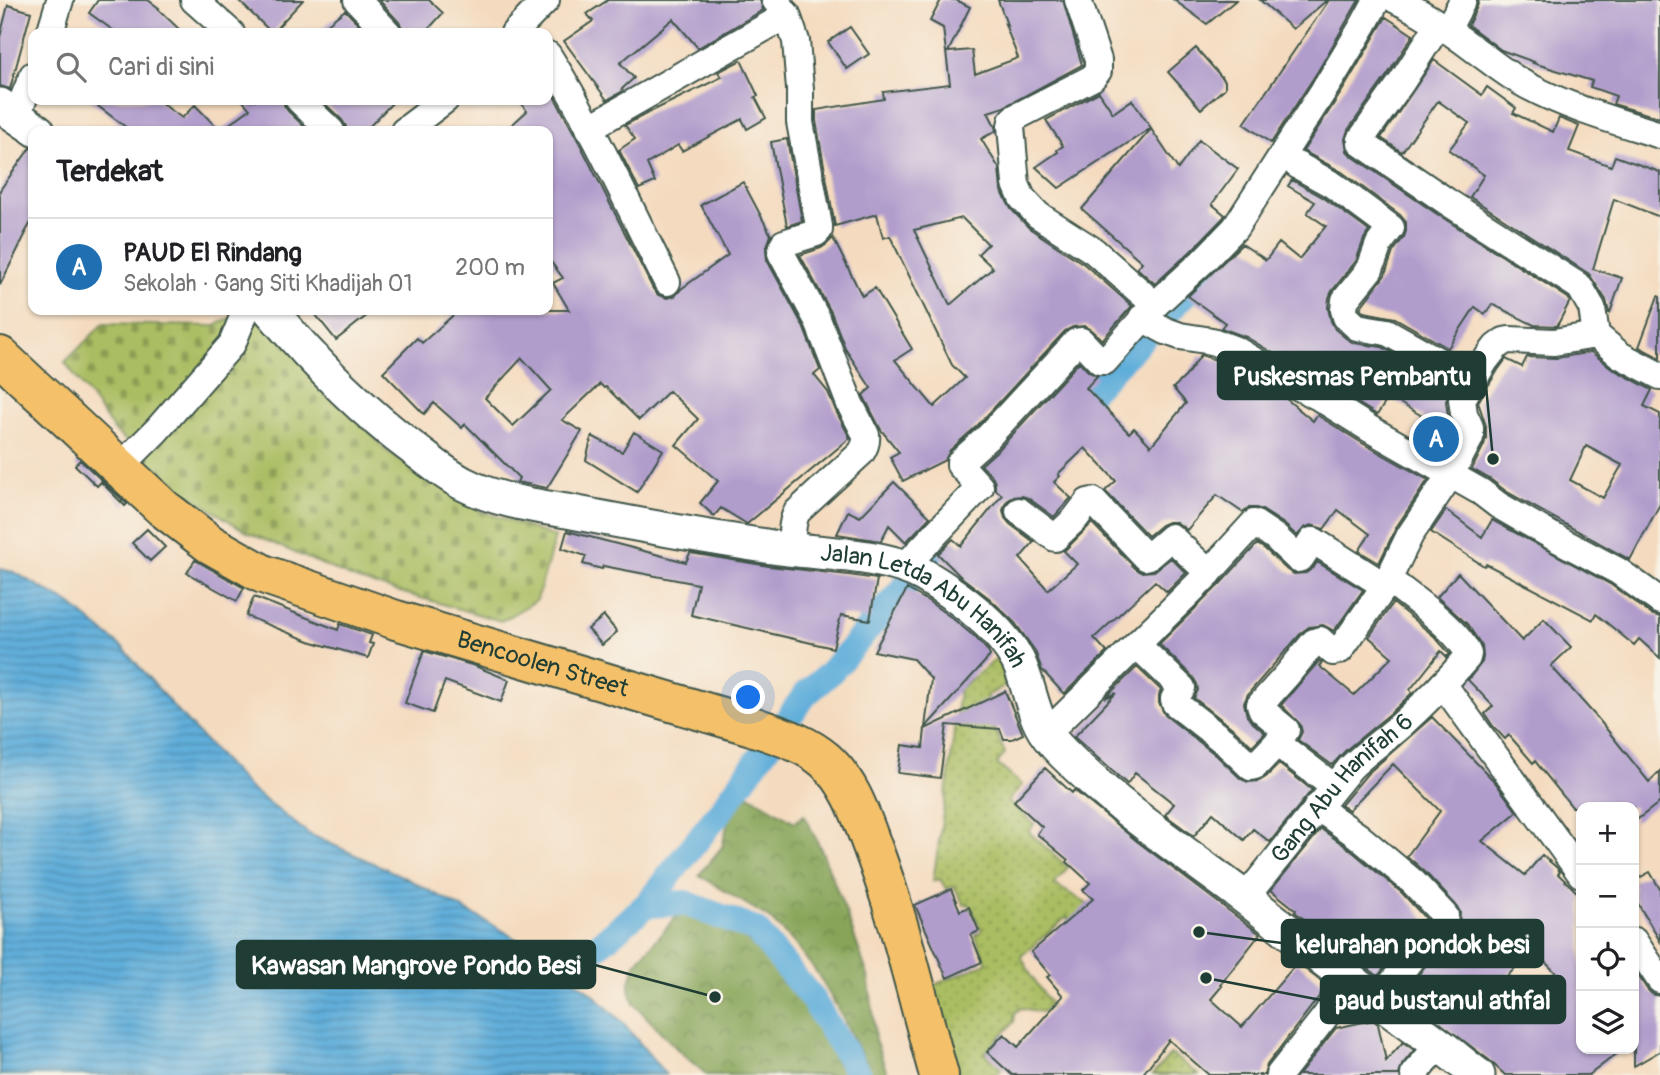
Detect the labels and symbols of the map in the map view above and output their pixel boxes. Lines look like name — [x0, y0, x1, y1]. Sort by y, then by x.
callout: Puskesmas Pembantu — [1218, 352, 1485, 399]
text: Puskesmas Pembantu — [1233, 361, 1471, 393]
pin: A — [1413, 413, 1459, 465]
street label: Jalan Letda Abu Hanifah — [819, 538, 1033, 672]
street label: Bencoolen Street — [454, 625, 632, 703]
your location — [731, 680, 765, 714]
street label: Gang Abu Hanifah 6 — [1265, 707, 1419, 869]
callout: kelurahan pondok besi — [1282, 920, 1543, 967]
text: kelurahan pondok besi — [1295, 929, 1530, 961]
callout: Kawasan Mangrove Pondo Besi — [237, 941, 595, 988]
text: Kawasan Mangrove Pondo Besi — [251, 950, 581, 982]
callout: paud bustanul athfal — [1321, 976, 1565, 1023]
text: paud bustanul athfal — [1335, 985, 1551, 1017]

